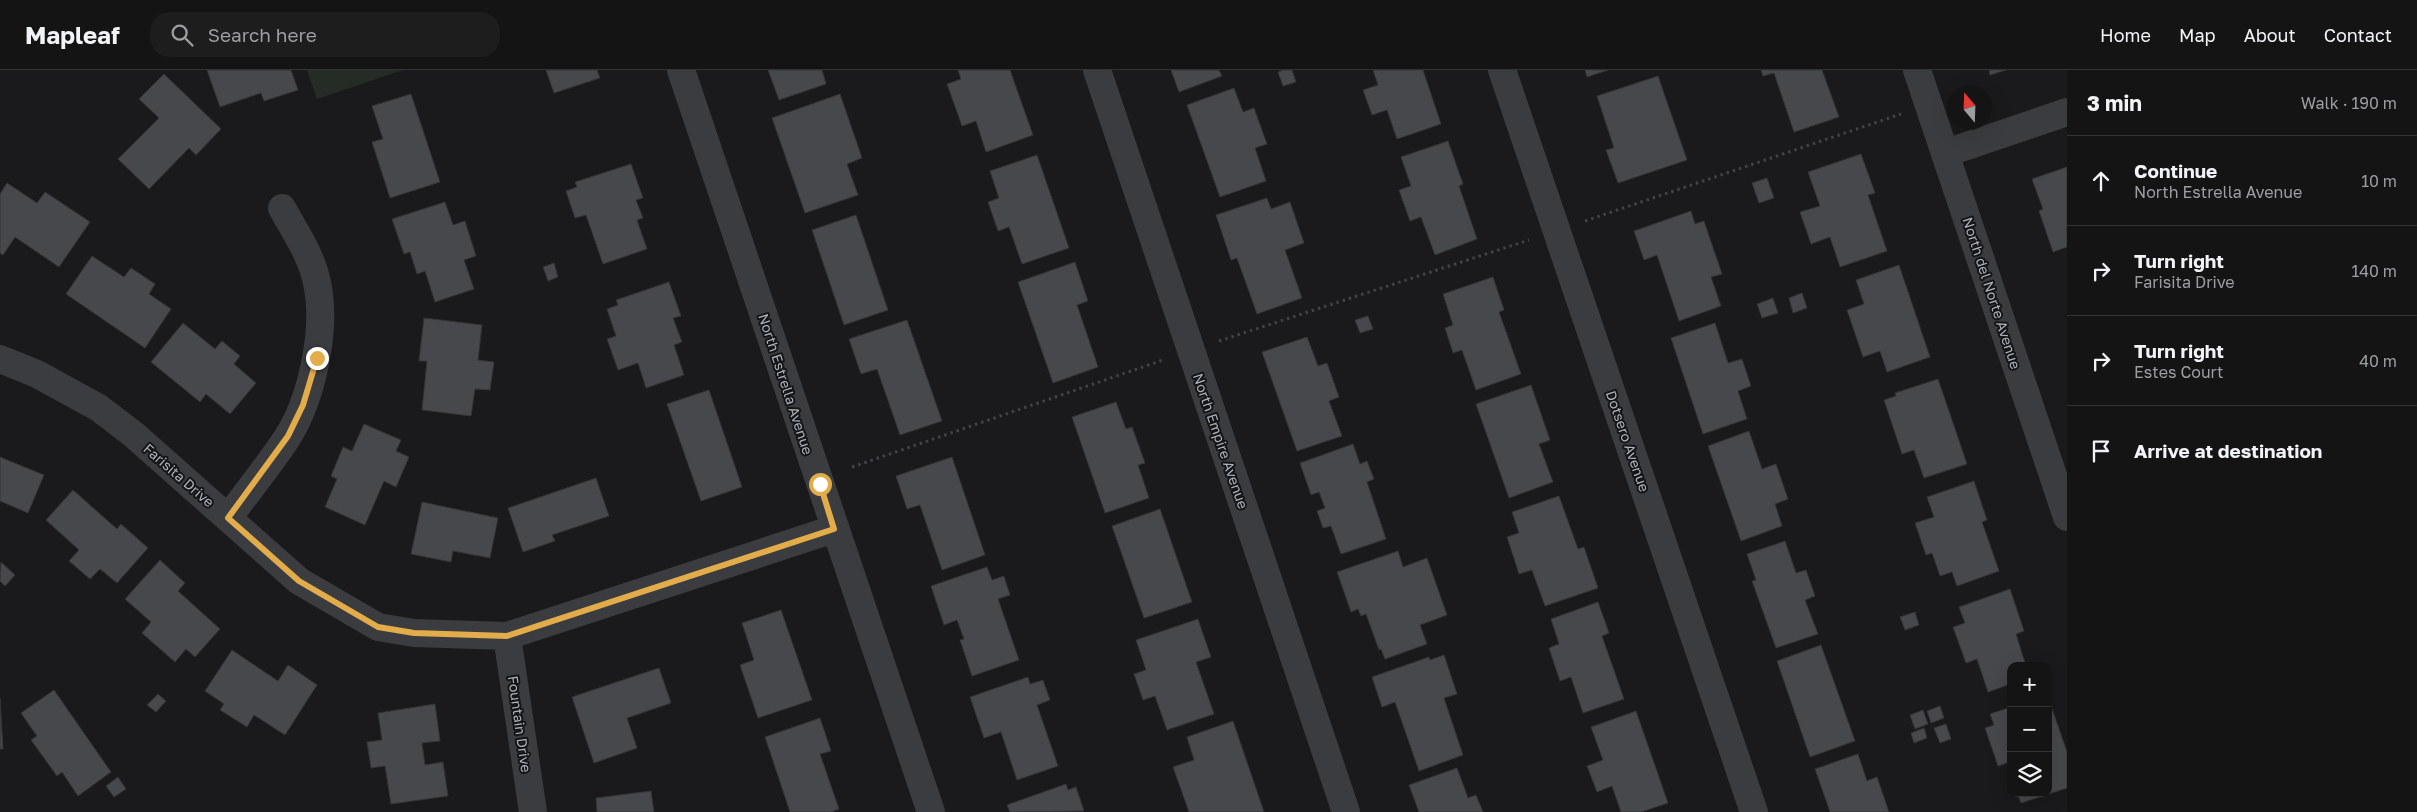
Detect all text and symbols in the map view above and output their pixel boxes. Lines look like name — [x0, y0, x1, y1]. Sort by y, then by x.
search box — [150, 12, 500, 57]
text: Mapleaf — [25, 20, 120, 49]
icon: search — [168, 21, 196, 49]
text: Search here — [208, 23, 317, 46]
text: Home — [2100, 24, 2151, 46]
text: Map — [2179, 24, 2216, 46]
text: About — [2244, 24, 2296, 46]
text: Contact — [2324, 24, 2392, 46]
north arrow — [1947, 85, 1992, 130]
text: 3 min — [2087, 90, 2142, 116]
text: Walk · 190 m — [2301, 93, 2397, 113]
text: Continue — [2134, 159, 2217, 182]
icon: ahead — [2087, 167, 2115, 195]
text: 10 m — [2361, 171, 2397, 191]
text: North Estrella Avenue — [2134, 182, 2302, 202]
street label: North del Norte Avenue — [1959, 215, 2025, 371]
text: Turn right — [2134, 249, 2224, 272]
icon: right — [2087, 257, 2115, 285]
text: 140 m — [2351, 261, 2397, 281]
text: Farisita Drive — [2134, 272, 2235, 292]
street label: North Estrella Avenue — [755, 311, 817, 457]
text: Turn right — [2134, 339, 2224, 362]
route end — [306, 347, 329, 370]
icon: right — [2087, 347, 2115, 375]
text: 40 m — [2359, 351, 2397, 371]
text: Estes Court — [2134, 362, 2224, 382]
street label: North Empire Avenue — [1190, 371, 1252, 511]
street label: Dotsero Avenue — [1603, 388, 1653, 494]
icon: arrive — [2087, 437, 2115, 465]
text: Arrive at destination — [2134, 439, 2322, 462]
street label: Farisita Drive — [140, 440, 218, 510]
route start — [809, 473, 832, 496]
map controls — [2007, 662, 2052, 797]
button: + — [2007, 662, 2052, 707]
street label: Fountain Drive — [505, 674, 535, 774]
button: − — [2007, 707, 2052, 752]
button: layers — [2007, 752, 2052, 797]

